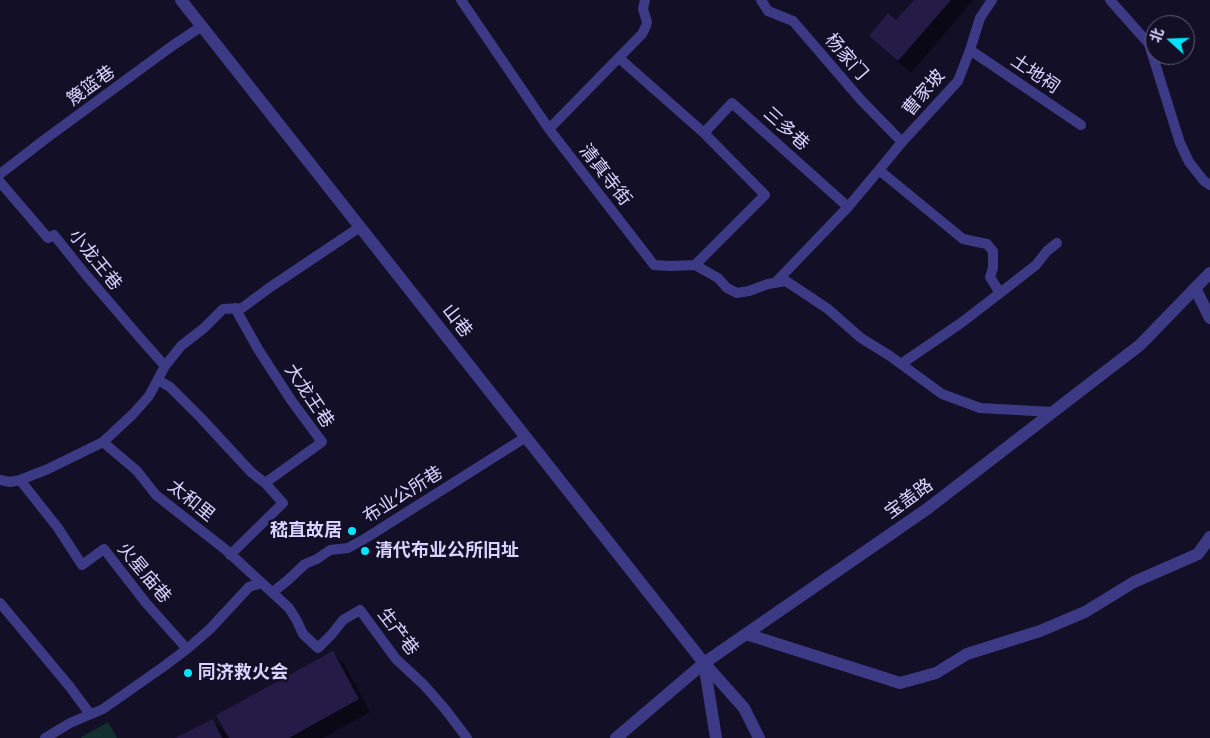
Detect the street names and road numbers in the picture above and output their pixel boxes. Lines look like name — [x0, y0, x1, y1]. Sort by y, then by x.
street label: 杨家门 — [820, 30, 872, 84]
street label: 土地祠 — [1007, 50, 1063, 98]
street label: 篾篮巷 — [63, 61, 119, 111]
street label: 曹家坡 — [898, 65, 950, 121]
street label: 三多巷 — [759, 103, 813, 155]
street label: 清真寺街 — [574, 140, 636, 210]
street label: 小龙王巷 — [64, 225, 126, 295]
street label: 山巷 — [437, 300, 477, 342]
street label: 大龙王巷 — [280, 360, 338, 432]
street label: 布业公所巷 — [359, 462, 447, 528]
street label: 宝盖路 — [881, 474, 937, 524]
street label: 太和里 — [163, 476, 219, 526]
street label: 火星庙巷 — [113, 538, 175, 608]
street label: 生产巷 — [373, 604, 423, 660]

